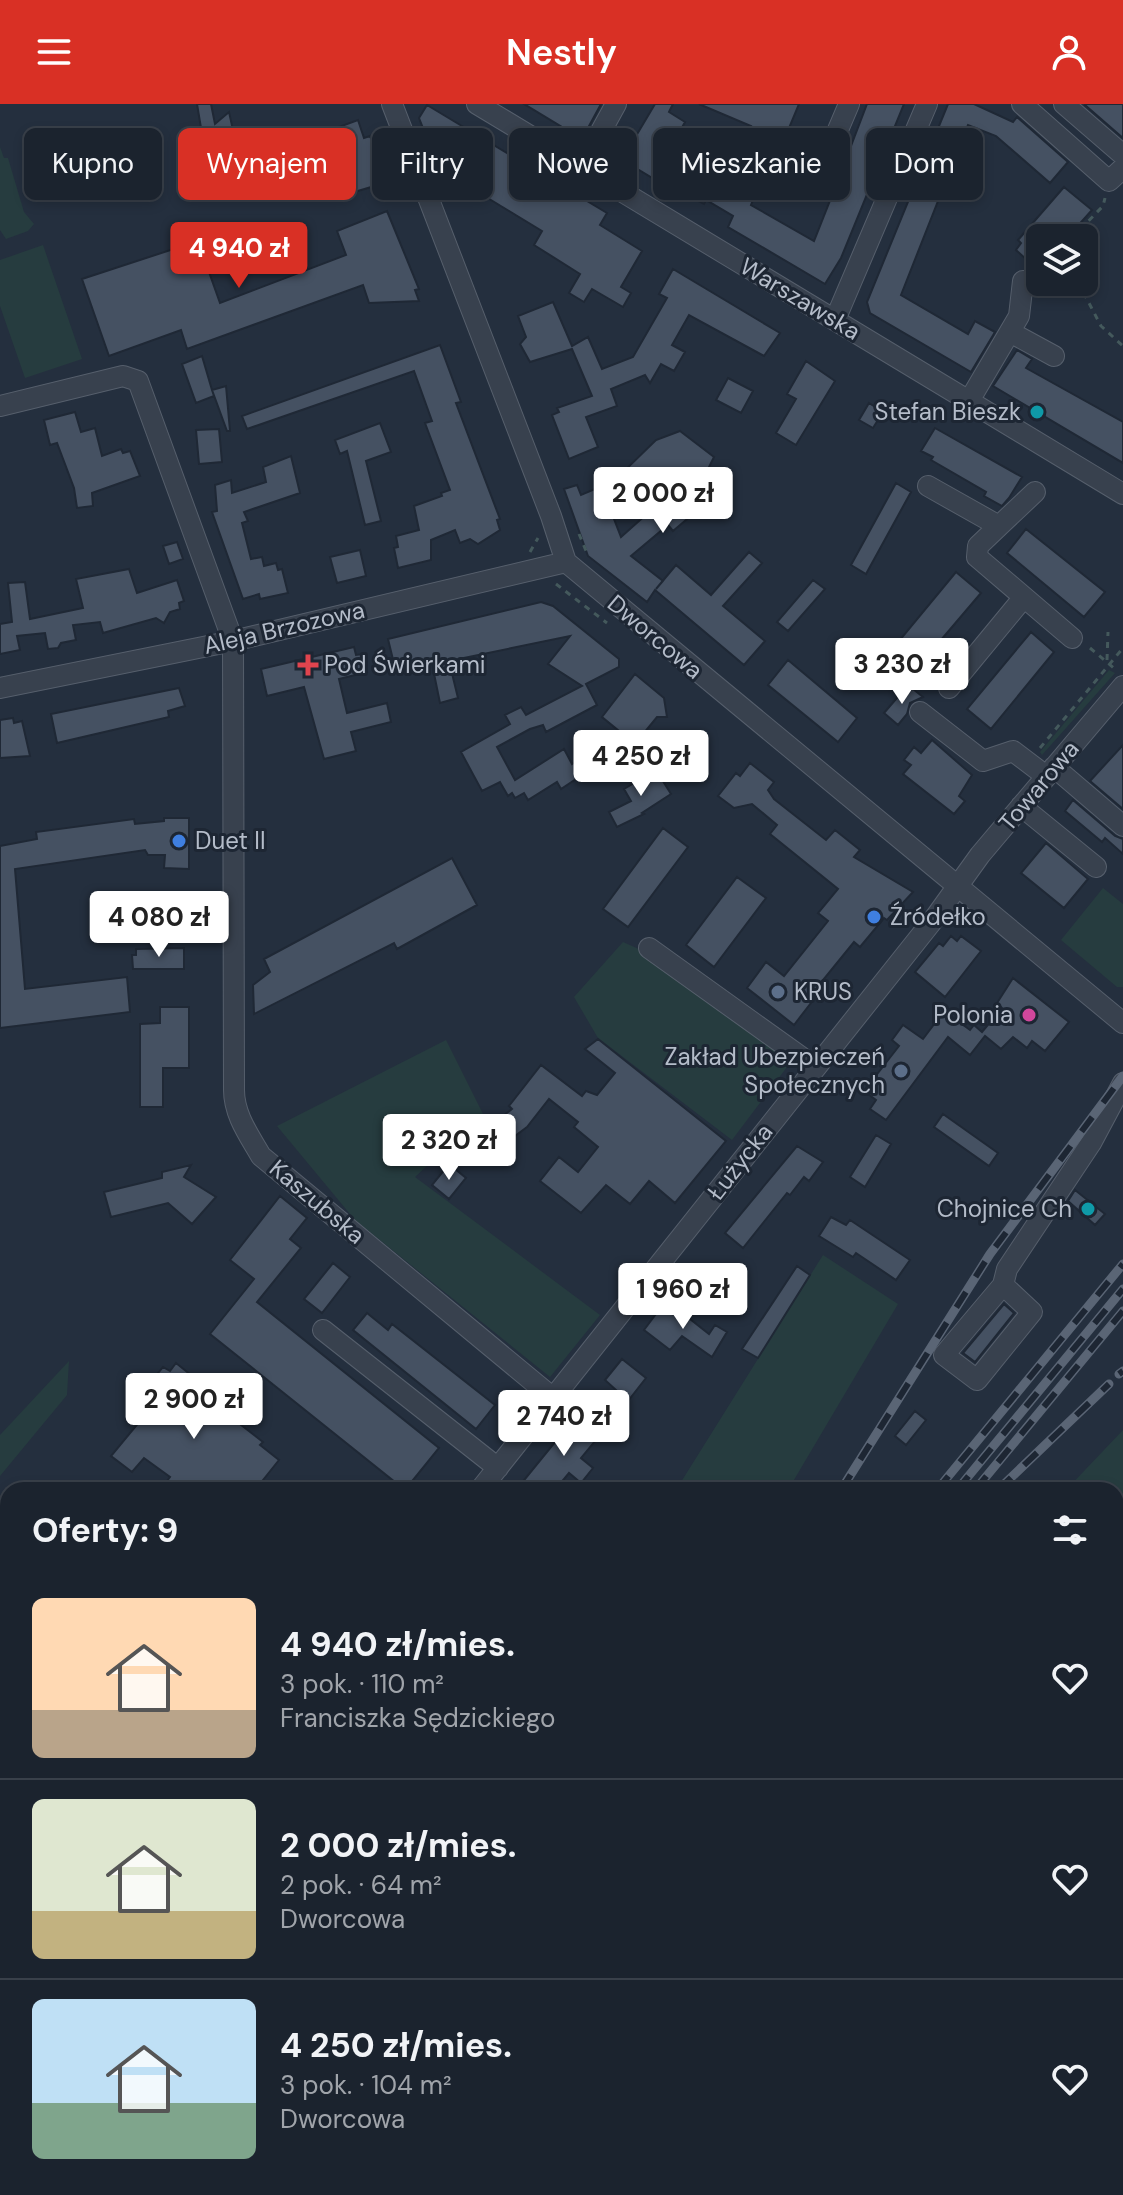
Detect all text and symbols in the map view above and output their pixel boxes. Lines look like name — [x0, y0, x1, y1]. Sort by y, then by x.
text: Nestly — [506, 29, 617, 76]
icon: menu — [32, 30, 76, 74]
icon: person — [1047, 30, 1091, 74]
chip: Kupno — [24, 128, 162, 200]
chip: Wynajem — [178, 128, 356, 200]
chip: Filtry — [372, 128, 493, 200]
chip: Nowe — [509, 128, 637, 200]
chip: Mieszkanie — [653, 128, 850, 200]
chip: Dom — [866, 128, 983, 200]
pin: 4 940 zł — [156, 222, 322, 290]
map controls — [1026, 224, 1098, 296]
button: layers — [1026, 224, 1098, 296]
text: 4 940 zł — [188, 231, 290, 265]
street label: Warszawska — [734, 250, 866, 347]
place label: Stefan Bieszk — [874, 396, 1021, 427]
marker: Stefan Bieszk — [1028, 403, 1046, 421]
pin: 2 000 zł — [580, 467, 746, 535]
text: 2 000 zł — [612, 476, 714, 510]
street label: Dworcowa — [601, 588, 710, 686]
street label: Aleja Brzozowa — [200, 594, 368, 661]
pin: 3 230 zł — [819, 638, 985, 706]
text: 3 230 zł — [853, 647, 951, 681]
place label: Pod Świerkami — [324, 649, 486, 680]
marker: Pod Świerkami — [299, 656, 317, 674]
pin: 4 250 zł — [558, 730, 724, 798]
street label: Towarowa — [992, 734, 1086, 837]
text: 4 250 zł — [591, 739, 691, 773]
place label: Duet II — [195, 825, 266, 856]
marker: Duet II — [170, 832, 188, 850]
pin: 4 080 zł — [76, 891, 242, 959]
text: 4 080 zł — [108, 900, 210, 934]
place label: Źródełko — [890, 901, 986, 932]
marker: Źródełko — [865, 908, 883, 926]
place label: KRUS — [794, 976, 852, 1007]
marker: KRUS — [769, 983, 787, 1001]
place label: Polonia — [933, 999, 1013, 1030]
marker: Polonia — [1020, 1006, 1038, 1024]
place label: Zakład Ubezpieczeń Społecznych — [664, 1041, 885, 1100]
marker: Zakład Ubezpieczeń Społecznych — [892, 1062, 910, 1080]
pin: 2 320 zł — [366, 1114, 532, 1182]
street label: Łużycka — [700, 1117, 779, 1206]
text: 2 320 zł — [401, 1123, 497, 1157]
street label: Kaszubska — [263, 1153, 372, 1251]
place label: Chojnice Ch — [937, 1193, 1072, 1224]
marker: Chojnice Ch — [1079, 1200, 1097, 1218]
pin: 1 960 zł — [600, 1263, 766, 1331]
text: 1 960 zł — [636, 1272, 730, 1306]
pin: 2 900 zł — [111, 1373, 277, 1441]
text: 2 900 zł — [144, 1382, 244, 1416]
pin: 2 740 zł — [481, 1390, 647, 1458]
text: 2 740 zł — [516, 1399, 612, 1433]
text: Oferty: 9 — [32, 1508, 178, 1553]
icon: filters — [1048, 1508, 1092, 1552]
text: 4 940 zł/mies. — [280, 1622, 515, 1667]
icon: home — [96, 1630, 192, 1726]
icon: heart — [1048, 1656, 1092, 1700]
text: 3 pok. · 110 m² — [280, 1667, 444, 1701]
text: Franciszka Sędzickiego — [280, 1701, 555, 1735]
text: 2 000 zł/mies. — [280, 1823, 516, 1868]
icon: home — [96, 1831, 192, 1927]
icon: heart — [1048, 1857, 1092, 1901]
text: 2 pok. · 64 m² — [280, 1868, 442, 1902]
text: Dworcowa — [280, 1902, 405, 1936]
text: 4 250 zł/mies. — [280, 2023, 512, 2068]
icon: home — [96, 2031, 192, 2127]
icon: heart — [1048, 2057, 1092, 2101]
text: 3 pok. · 104 m² — [280, 2068, 452, 2102]
text: Dworcowa — [280, 2102, 405, 2136]

